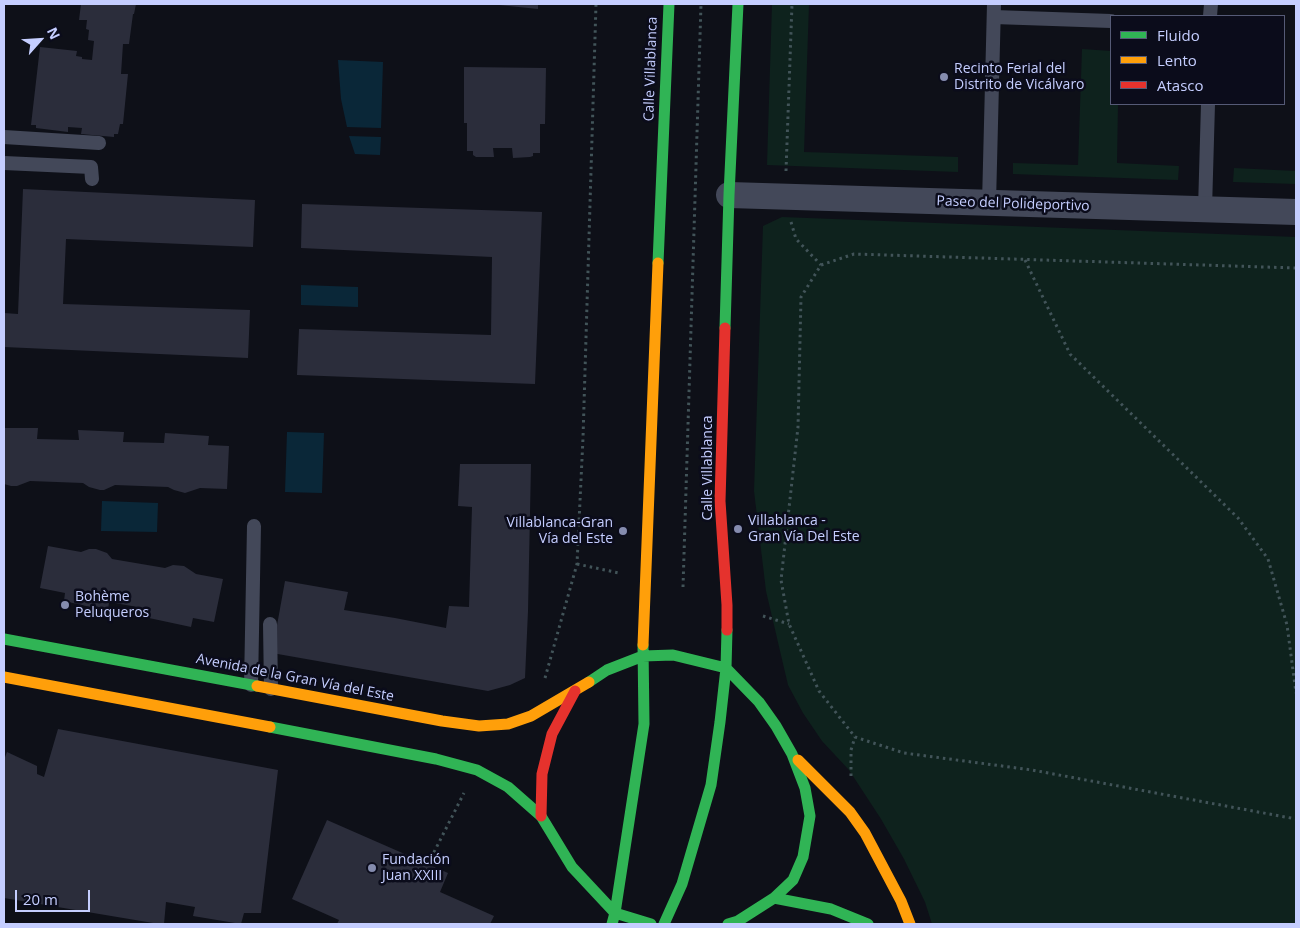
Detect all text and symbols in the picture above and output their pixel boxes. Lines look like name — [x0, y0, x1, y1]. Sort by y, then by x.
north arrow — [15, 15, 65, 65]
legend — [1110, 15, 1285, 105]
street label: Calle Villablanca — [641, 16, 661, 122]
text: N — [43, 24, 65, 42]
text: Fluido — [1157, 25, 1200, 45]
text: Lento — [1157, 50, 1197, 70]
place label: Recinto Ferial del Distrito de Vicálvaro — [954, 61, 1085, 94]
marker: Recinto Ferial del Distrito de Vicálvaro — [938, 71, 950, 83]
text: Atasco — [1157, 75, 1204, 95]
street label: Paseo del Polideportivo — [936, 193, 1090, 215]
street label: Calle Villablanca — [700, 416, 716, 520]
place label: Villablanca - Gran Vía Del Este — [748, 513, 860, 546]
place label: Villablanca-Gran Vía del Este — [507, 515, 613, 548]
marker: Villablanca - Gran Vía Del Este — [732, 523, 744, 535]
marker: Villablanca-Gran Vía del Este — [617, 525, 629, 537]
place label: Bohème Peluqueros — [75, 589, 149, 622]
marker: Bohème Peluqueros — [59, 599, 71, 611]
street label: Avenida de la Gran Vía del Este — [195, 651, 395, 705]
place label: Fundación Juan XXIII — [382, 852, 450, 884]
marker: Fundación Juan XXIII — [366, 862, 378, 874]
scale bar — [18, 880, 92, 912]
text: 20 m — [23, 889, 58, 909]

